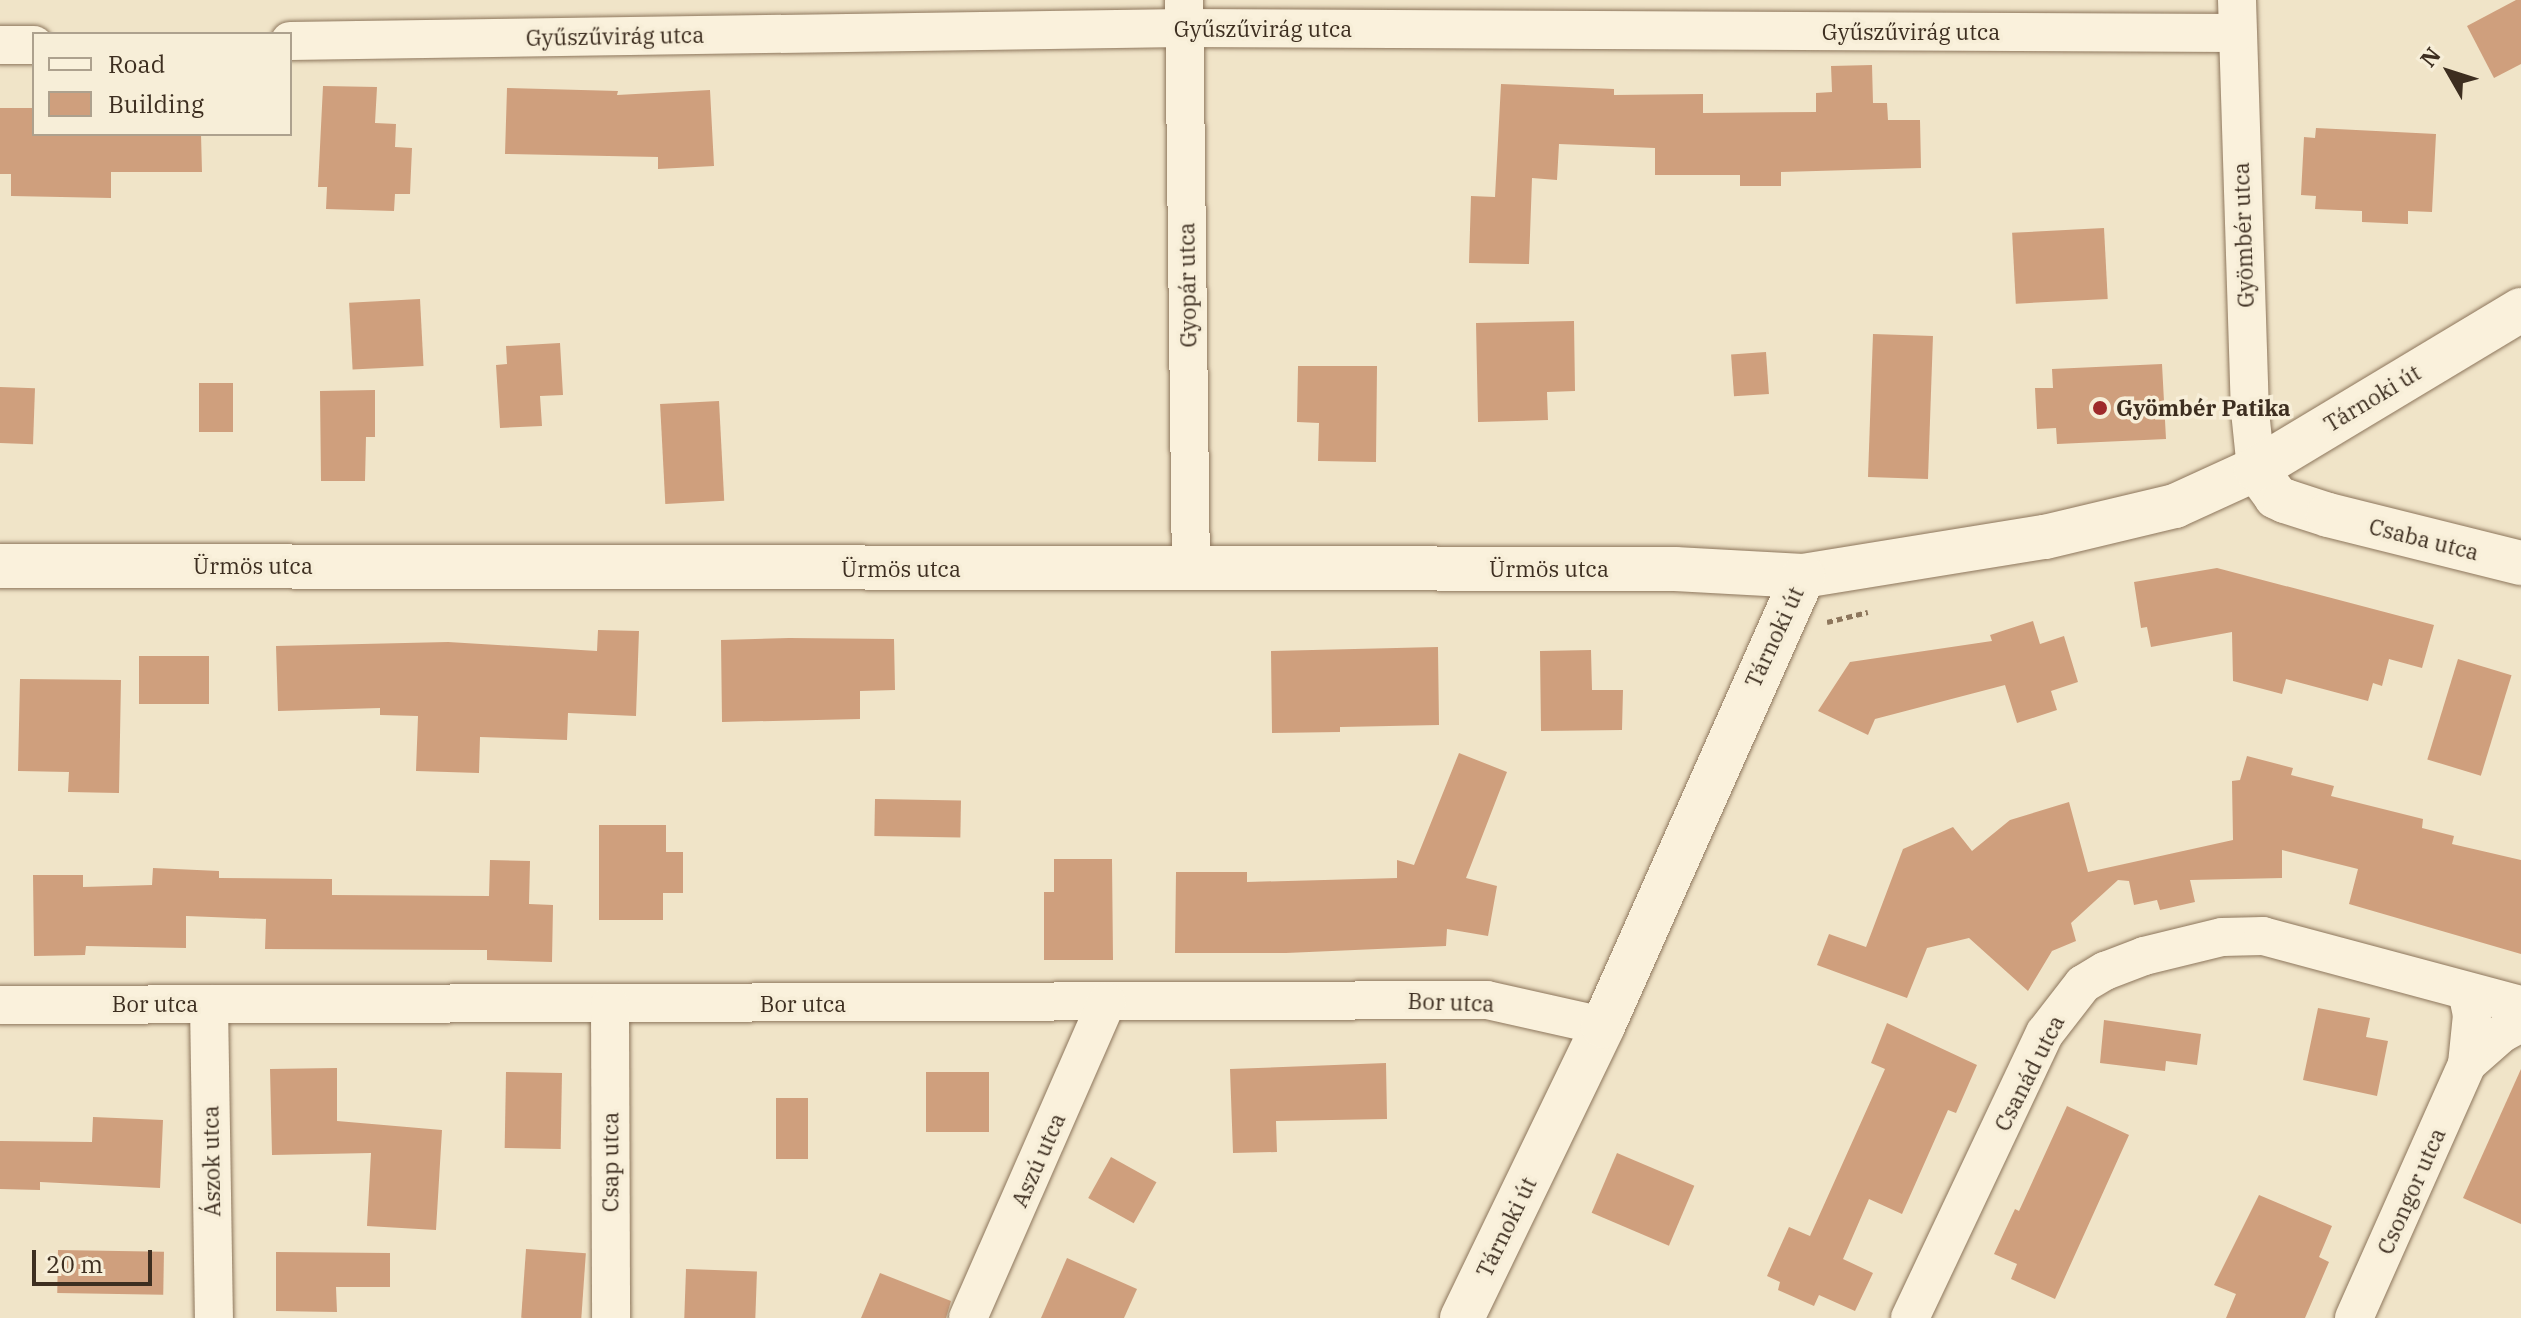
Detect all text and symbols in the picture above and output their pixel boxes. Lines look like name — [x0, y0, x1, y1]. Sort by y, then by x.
street label: Gyűszűvirág utca — [1174, 16, 1352, 42]
street label: Gyűszűvirág utca — [1822, 19, 2000, 45]
street label: Gyűszűvirág utca — [526, 21, 704, 51]
legend — [32, 32, 292, 136]
north arrow — [2409, 32, 2489, 112]
text: N — [2413, 41, 2447, 72]
text: Road — [108, 48, 165, 80]
text: Building — [108, 88, 204, 120]
street label: Gyömbér utca — [2227, 162, 2259, 308]
street label: Gyopár utca — [1173, 222, 1201, 348]
street label: Tárnoki út — [2319, 359, 2425, 437]
place label: Gyömbér Patika — [2116, 395, 2291, 421]
marker: Gyömbér Patika — [2091, 399, 2109, 417]
street label: Csaba utca — [2366, 513, 2482, 565]
street label: Ürmös utca — [193, 553, 313, 579]
street label: Ürmös utca — [841, 556, 961, 582]
street label: Ürmös utca — [1489, 556, 1609, 582]
street label: Tárnoki út — [1739, 583, 1809, 691]
street label: Bor utca — [1407, 987, 1495, 1017]
street label: Bor utca — [112, 991, 198, 1017]
street label: Bor utca — [760, 991, 846, 1017]
street label: Csanád utca — [1989, 1011, 2069, 1135]
street label: Ászok utca — [197, 1105, 225, 1217]
street label: Aszú utca — [1006, 1109, 1070, 1211]
street label: Csap utca — [597, 1112, 623, 1212]
street label: Csongor utca — [2371, 1124, 2451, 1258]
street label: Tárnoki út — [1470, 1173, 1542, 1281]
scale bar — [36, 1234, 156, 1284]
text: 20 m — [46, 1248, 103, 1280]

